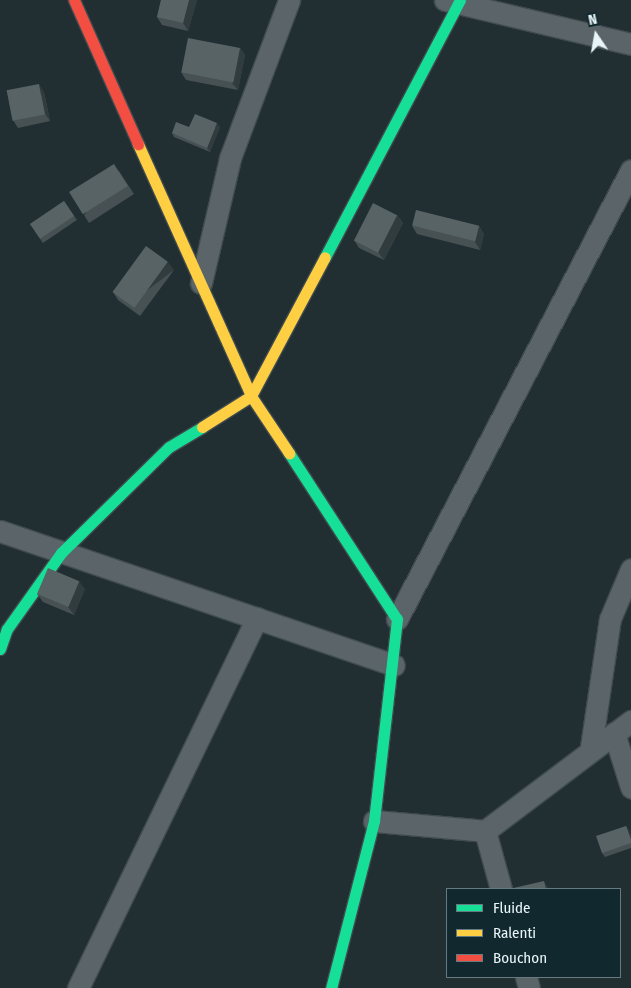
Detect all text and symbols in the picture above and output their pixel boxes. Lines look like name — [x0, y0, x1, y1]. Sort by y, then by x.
north arrow — [571, 10, 621, 60]
text: N — [587, 11, 599, 29]
legend — [446, 888, 621, 978]
text: Fluide — [493, 899, 530, 917]
text: Ralenti — [493, 924, 536, 942]
text: Bouchon — [493, 949, 547, 967]

